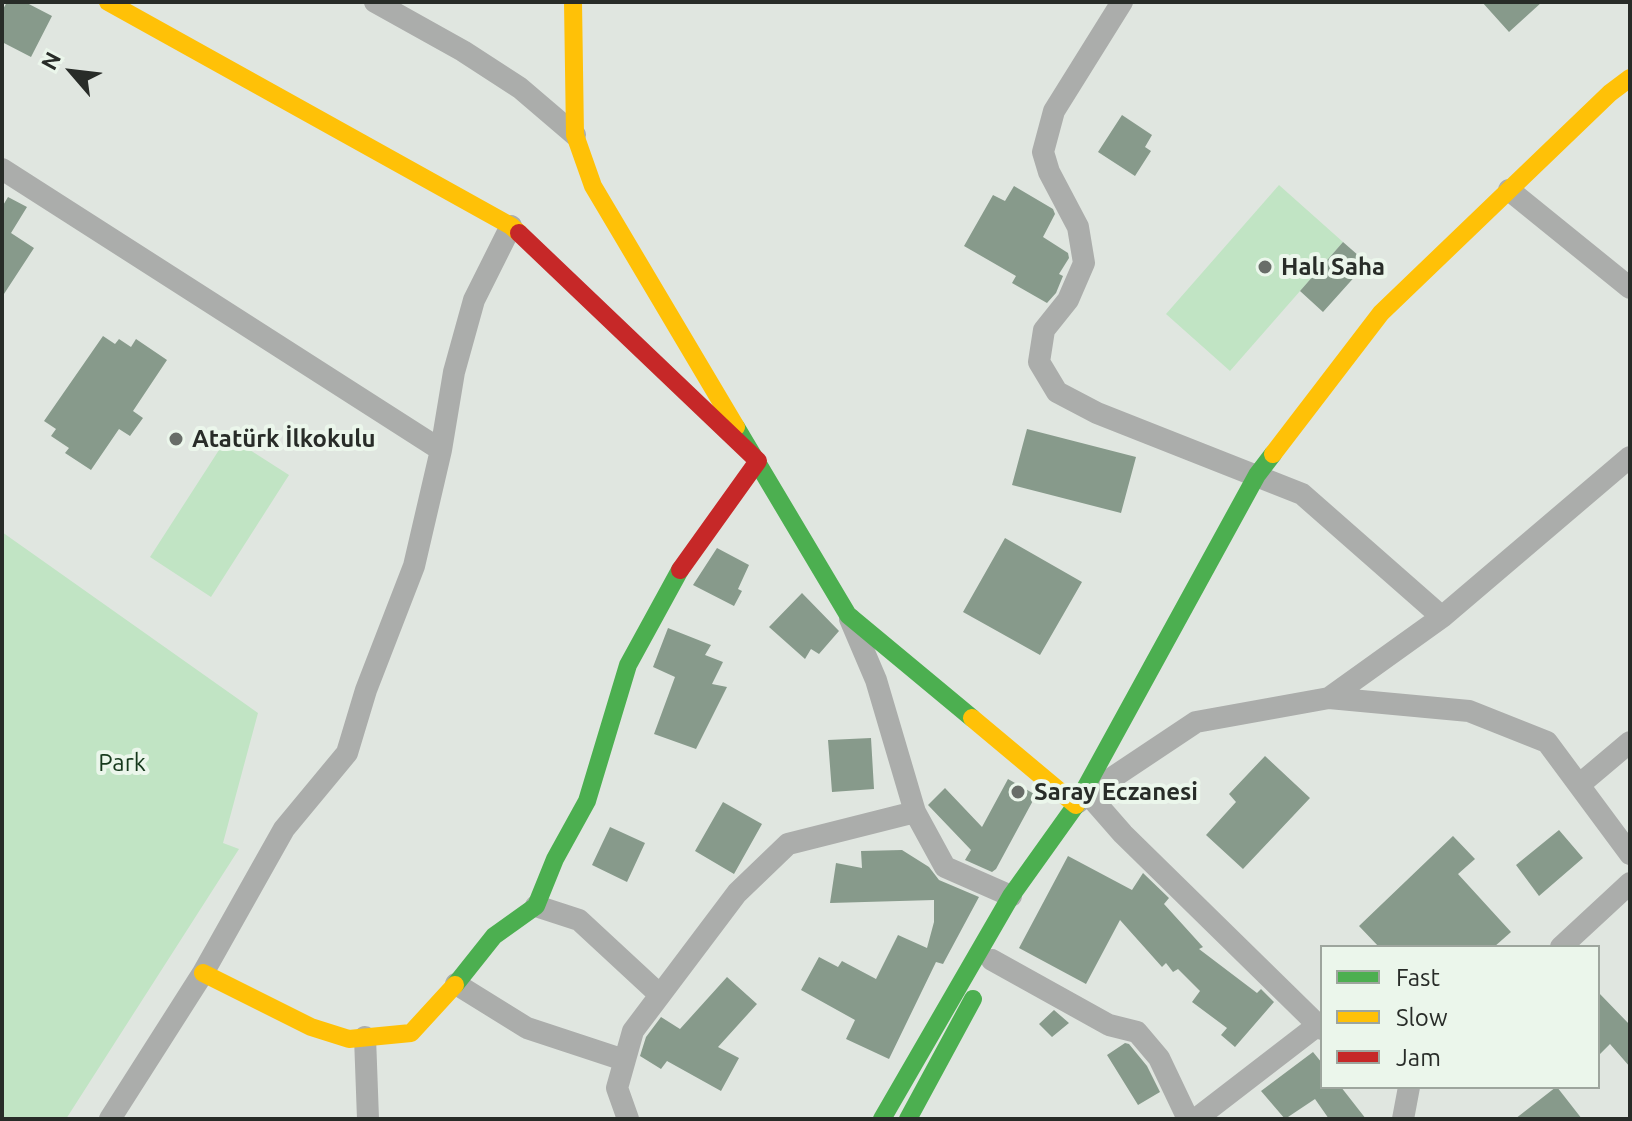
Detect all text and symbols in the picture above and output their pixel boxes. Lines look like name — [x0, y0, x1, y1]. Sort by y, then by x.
north arrow — [32, 32, 112, 112]
text: N — [35, 47, 65, 74]
place label: Halı Saha — [1281, 253, 1385, 281]
marker: Halı Saha — [1256, 258, 1274, 276]
place label: Atatürk İlkokulu — [192, 425, 376, 453]
marker: Atatürk İlkokulu — [167, 430, 185, 448]
park label: Park — [98, 749, 146, 777]
place label: Saray Eczanesi — [1034, 778, 1198, 806]
marker: Saray Eczanesi — [1009, 783, 1027, 801]
legend — [1320, 945, 1600, 1089]
text: Fast — [1396, 964, 1440, 991]
text: Slow — [1396, 1004, 1448, 1031]
text: Jam — [1396, 1044, 1441, 1071]

